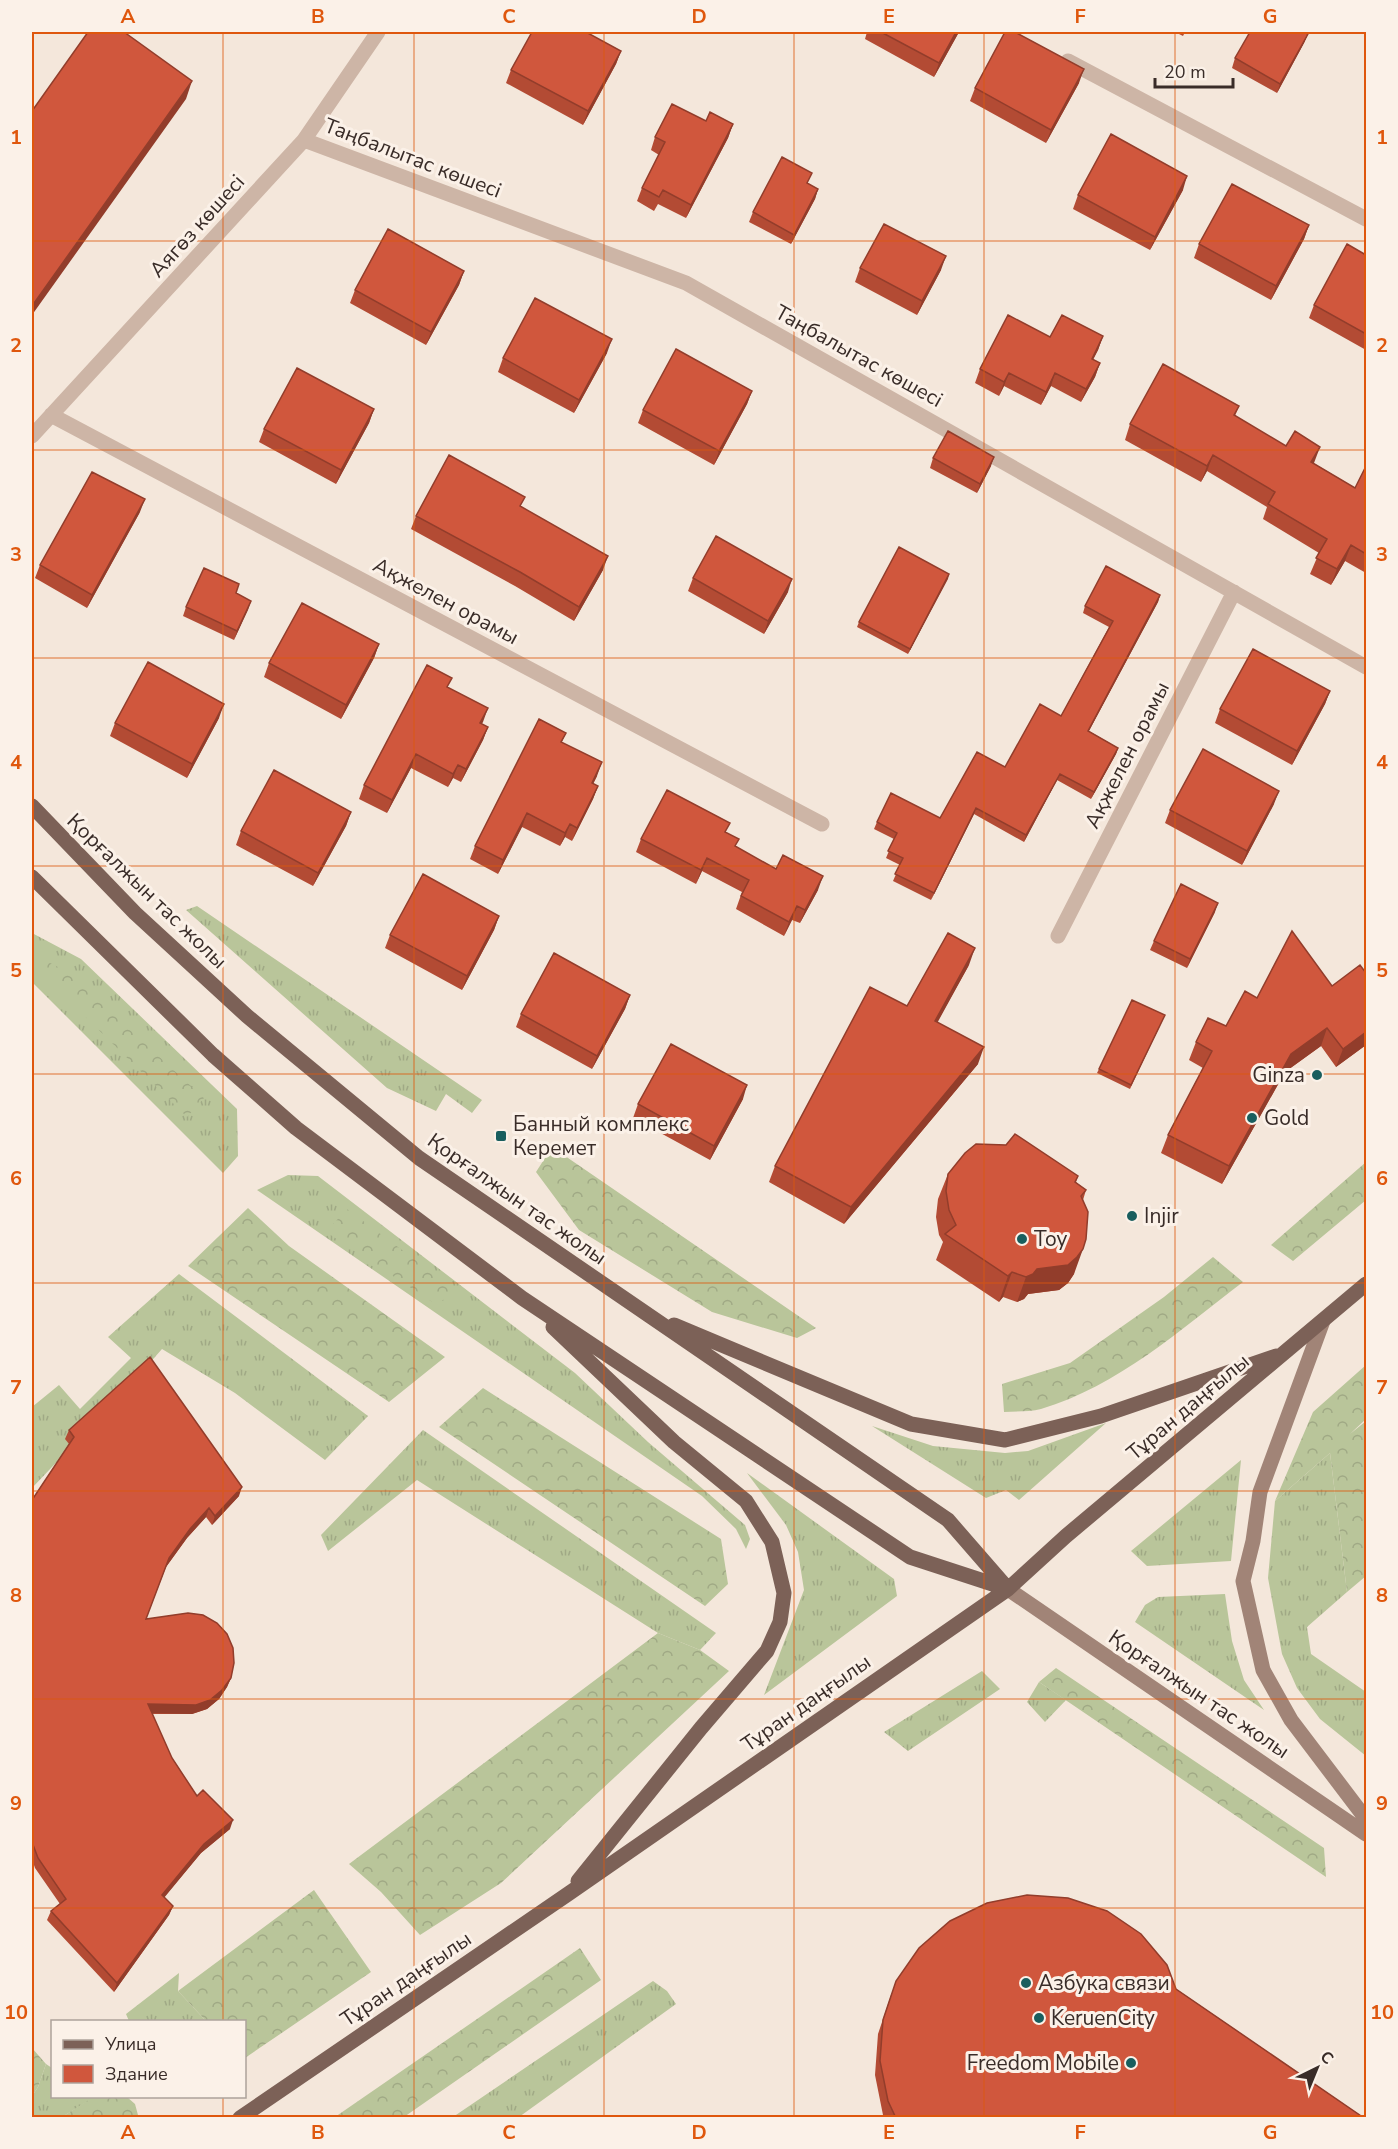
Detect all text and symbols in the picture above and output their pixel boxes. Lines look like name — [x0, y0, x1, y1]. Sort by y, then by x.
text: A — [121, 3, 136, 30]
text: B — [311, 3, 325, 30]
text: C — [502, 3, 516, 30]
text: D — [691, 3, 707, 30]
text: E — [883, 3, 895, 30]
text: F — [1074, 3, 1086, 30]
text: G — [1263, 3, 1277, 30]
scale bar — [1155, 51, 1233, 89]
text: 20 m — [1164, 60, 1206, 84]
street label: Таңбалытас көшесі — [320, 111, 506, 205]
text: 1 — [10, 124, 22, 151]
text: 1 — [1376, 124, 1388, 151]
street label: Аягөз көшесі — [143, 168, 251, 284]
street label: Таңбалытас көшесі — [770, 298, 948, 414]
text: 2 — [10, 332, 22, 359]
text: 2 — [1376, 332, 1388, 359]
text: 3 — [10, 541, 22, 568]
text: 3 — [1376, 541, 1388, 568]
street label: Ақжелен орамы — [368, 551, 524, 651]
street label: Ақжелен орамы — [1078, 677, 1176, 833]
text: 4 — [10, 749, 22, 776]
text: 4 — [1376, 749, 1388, 776]
street label: Қорғалжын тас жолы — [61, 807, 233, 975]
text: 5 — [10, 957, 22, 984]
text: 5 — [1376, 957, 1388, 984]
place label: Ginza — [1252, 1061, 1305, 1089]
marker: Ginza — [1310, 1068, 1324, 1082]
place label: Gold — [1264, 1104, 1309, 1132]
place label: Банный комплекс Керемет — [513, 1110, 689, 1162]
marker: Gold — [1245, 1111, 1259, 1125]
street label: Қорғалжын тас жолы — [422, 1127, 612, 1271]
marker: Банный комплекс Керемет — [494, 1129, 508, 1143]
text: 6 — [10, 1165, 22, 1192]
text: 6 — [1376, 1165, 1388, 1192]
place label: Injir — [1144, 1202, 1179, 1230]
marker: Injir — [1125, 1209, 1139, 1223]
place label: Toy — [1034, 1225, 1068, 1253]
marker: Toy — [1015, 1232, 1029, 1246]
street label: Тұран даңғылы — [1121, 1347, 1255, 1467]
text: 7 — [10, 1374, 22, 1401]
text: 7 — [1376, 1374, 1388, 1401]
text: 8 — [10, 1582, 22, 1609]
text: 8 — [1376, 1582, 1388, 1609]
street label: Қорғалжын тас жолы — [1103, 1623, 1295, 1765]
street label: Тұран даңғылы — [736, 1648, 876, 1758]
text: 9 — [10, 1790, 22, 1817]
text: 9 — [1376, 1790, 1388, 1817]
street label: Тұран даңғылы — [335, 1925, 477, 2033]
place label: Азбука связи — [1038, 1969, 1170, 1997]
marker: Азбука связи — [1019, 1976, 1033, 1990]
text: 10 — [4, 1999, 28, 2026]
text: 10 — [1370, 1999, 1394, 2026]
place label: KeruenCity — [1051, 2004, 1155, 2032]
marker: KeruenCity — [1032, 2011, 1046, 2025]
legend — [51, 2020, 246, 2098]
text: Улица — [104, 2032, 156, 2056]
north arrow — [1287, 2038, 1347, 2098]
text: С — [1315, 2046, 1338, 2070]
place label: Freedom Mobile — [967, 2049, 1119, 2077]
marker: Freedom Mobile — [1124, 2056, 1138, 2070]
text: Здание — [105, 2062, 168, 2086]
text: A — [121, 2119, 136, 2146]
text: B — [311, 2119, 325, 2146]
text: C — [502, 2119, 516, 2146]
text: D — [691, 2119, 707, 2146]
text: E — [883, 2119, 895, 2146]
text: F — [1074, 2119, 1086, 2146]
text: G — [1263, 2119, 1277, 2146]

